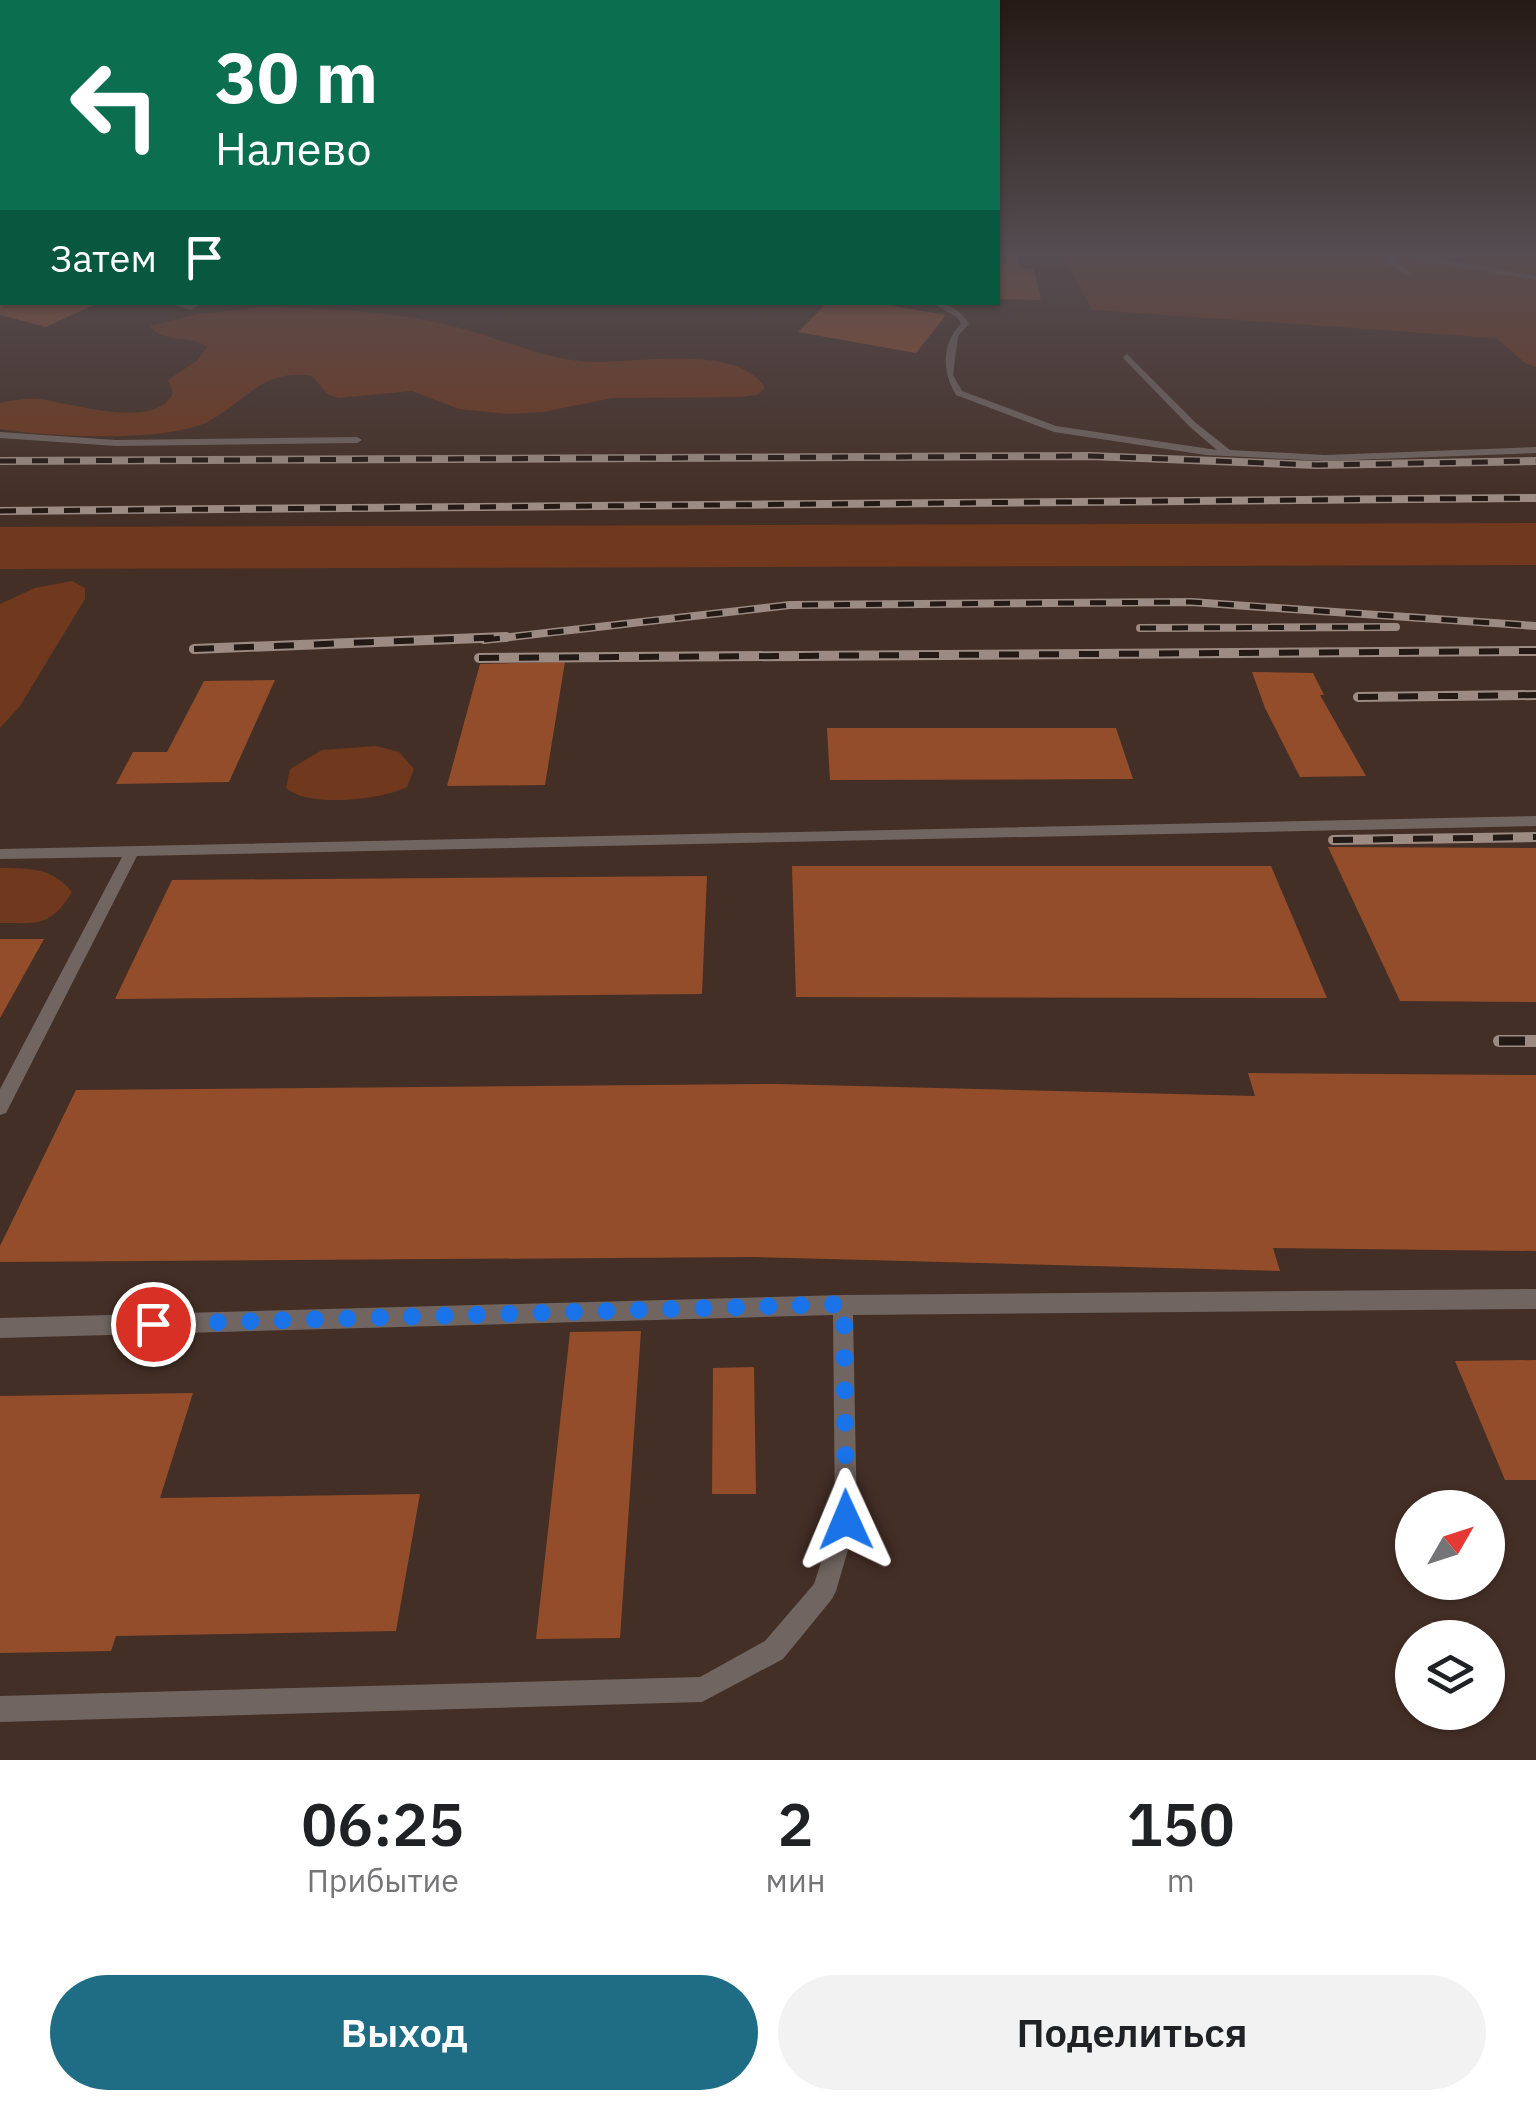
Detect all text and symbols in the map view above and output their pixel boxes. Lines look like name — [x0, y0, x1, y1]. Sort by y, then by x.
text: 30 m — [215, 31, 378, 122]
icon: left — [50, 40, 180, 170]
text: Налево — [215, 119, 372, 177]
icon: arrive — [177, 230, 232, 285]
text: Затем — [50, 233, 157, 282]
pin — [111, 1282, 196, 1367]
icon: arrive — [126, 1297, 181, 1352]
position arrow — [794, 1468, 898, 1572]
north arrow — [1395, 1490, 1505, 1600]
map controls — [1395, 1490, 1505, 1730]
button: layers — [1395, 1620, 1505, 1730]
text: 06:25 — [301, 1784, 464, 1863]
text: 2 — [778, 1784, 814, 1863]
text: 150 — [1127, 1784, 1235, 1863]
text: Прибытие — [307, 1859, 459, 1901]
text: мин — [766, 1859, 826, 1901]
text: m — [1167, 1859, 1195, 1901]
button: Выход — [50, 1975, 758, 2090]
button: Поделиться — [778, 1975, 1486, 2090]

